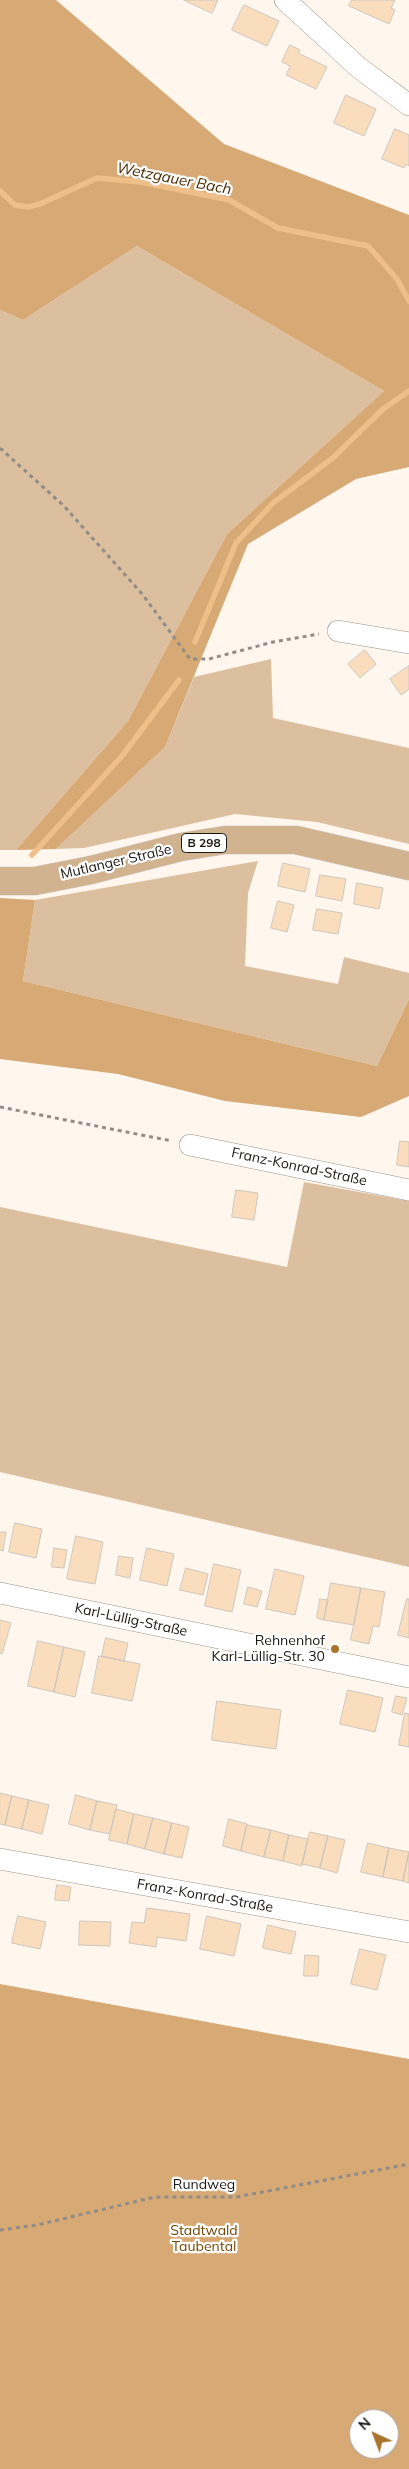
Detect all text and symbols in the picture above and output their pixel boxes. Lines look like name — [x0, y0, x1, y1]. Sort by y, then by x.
water label: Wetzgauer Bach — [115, 159, 233, 199]
road number: B 298 — [182, 834, 226, 852]
street label: Mutlanger Straße — [59, 841, 173, 883]
street label: Franz-Konrad-Straße — [230, 1144, 368, 1190]
street label: Karl-Lüllig-Straße — [73, 1600, 189, 1640]
place label: Rehnenhof Karl-Lüllig-Str. 30 — [212, 1633, 325, 1665]
marker: Rehnenhof Karl-Lüllig-Str. 30 — [329, 1643, 341, 1655]
street label: Franz-Konrad-Straße — [136, 1876, 274, 1916]
street label: Rundweg — [173, 2177, 235, 2193]
park label: Stadtwald Taubental — [170, 2223, 238, 2256]
north arrow — [349, 2409, 399, 2459]
text: N — [354, 2414, 374, 2434]

